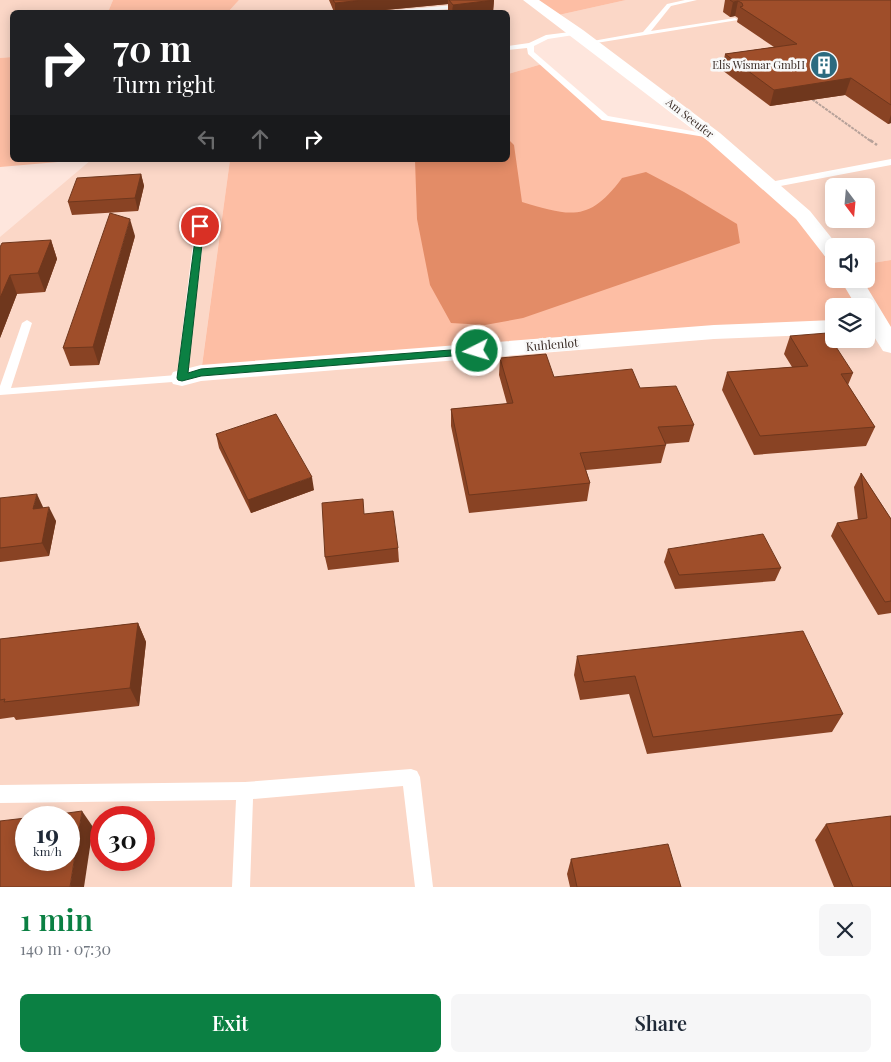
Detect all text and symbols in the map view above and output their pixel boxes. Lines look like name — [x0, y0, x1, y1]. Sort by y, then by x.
text: 70 m — [113, 24, 191, 71]
icon: right — [30, 30, 95, 95]
building icon: Elis Wismar GmbH — [809, 50, 839, 80]
place label: Elis Wismar GmbH — [712, 57, 805, 72]
text: Turn right — [113, 69, 215, 99]
street label: Am Seeufer — [663, 94, 717, 141]
icon: left — [193, 125, 221, 153]
icon: ahead — [246, 125, 274, 153]
icon: right — [299, 125, 327, 153]
north arrow — [825, 178, 875, 228]
map controls — [825, 178, 875, 348]
pin — [179, 205, 221, 247]
icon: arrive — [186, 212, 214, 240]
button: sound — [825, 238, 875, 288]
button: layers — [825, 298, 875, 348]
position arrow — [450, 324, 502, 376]
street label: Kuhlenlot — [525, 334, 580, 354]
speed limit sign: 30 — [90, 806, 155, 871]
text: 19 — [36, 816, 59, 849]
text: km/h — [33, 843, 62, 859]
text: 1 min — [20, 899, 93, 939]
button: close — [819, 904, 871, 956]
text: 140 m · 07:30 — [20, 938, 111, 959]
button: Exit — [20, 994, 441, 1052]
button: Share — [451, 994, 871, 1052]

